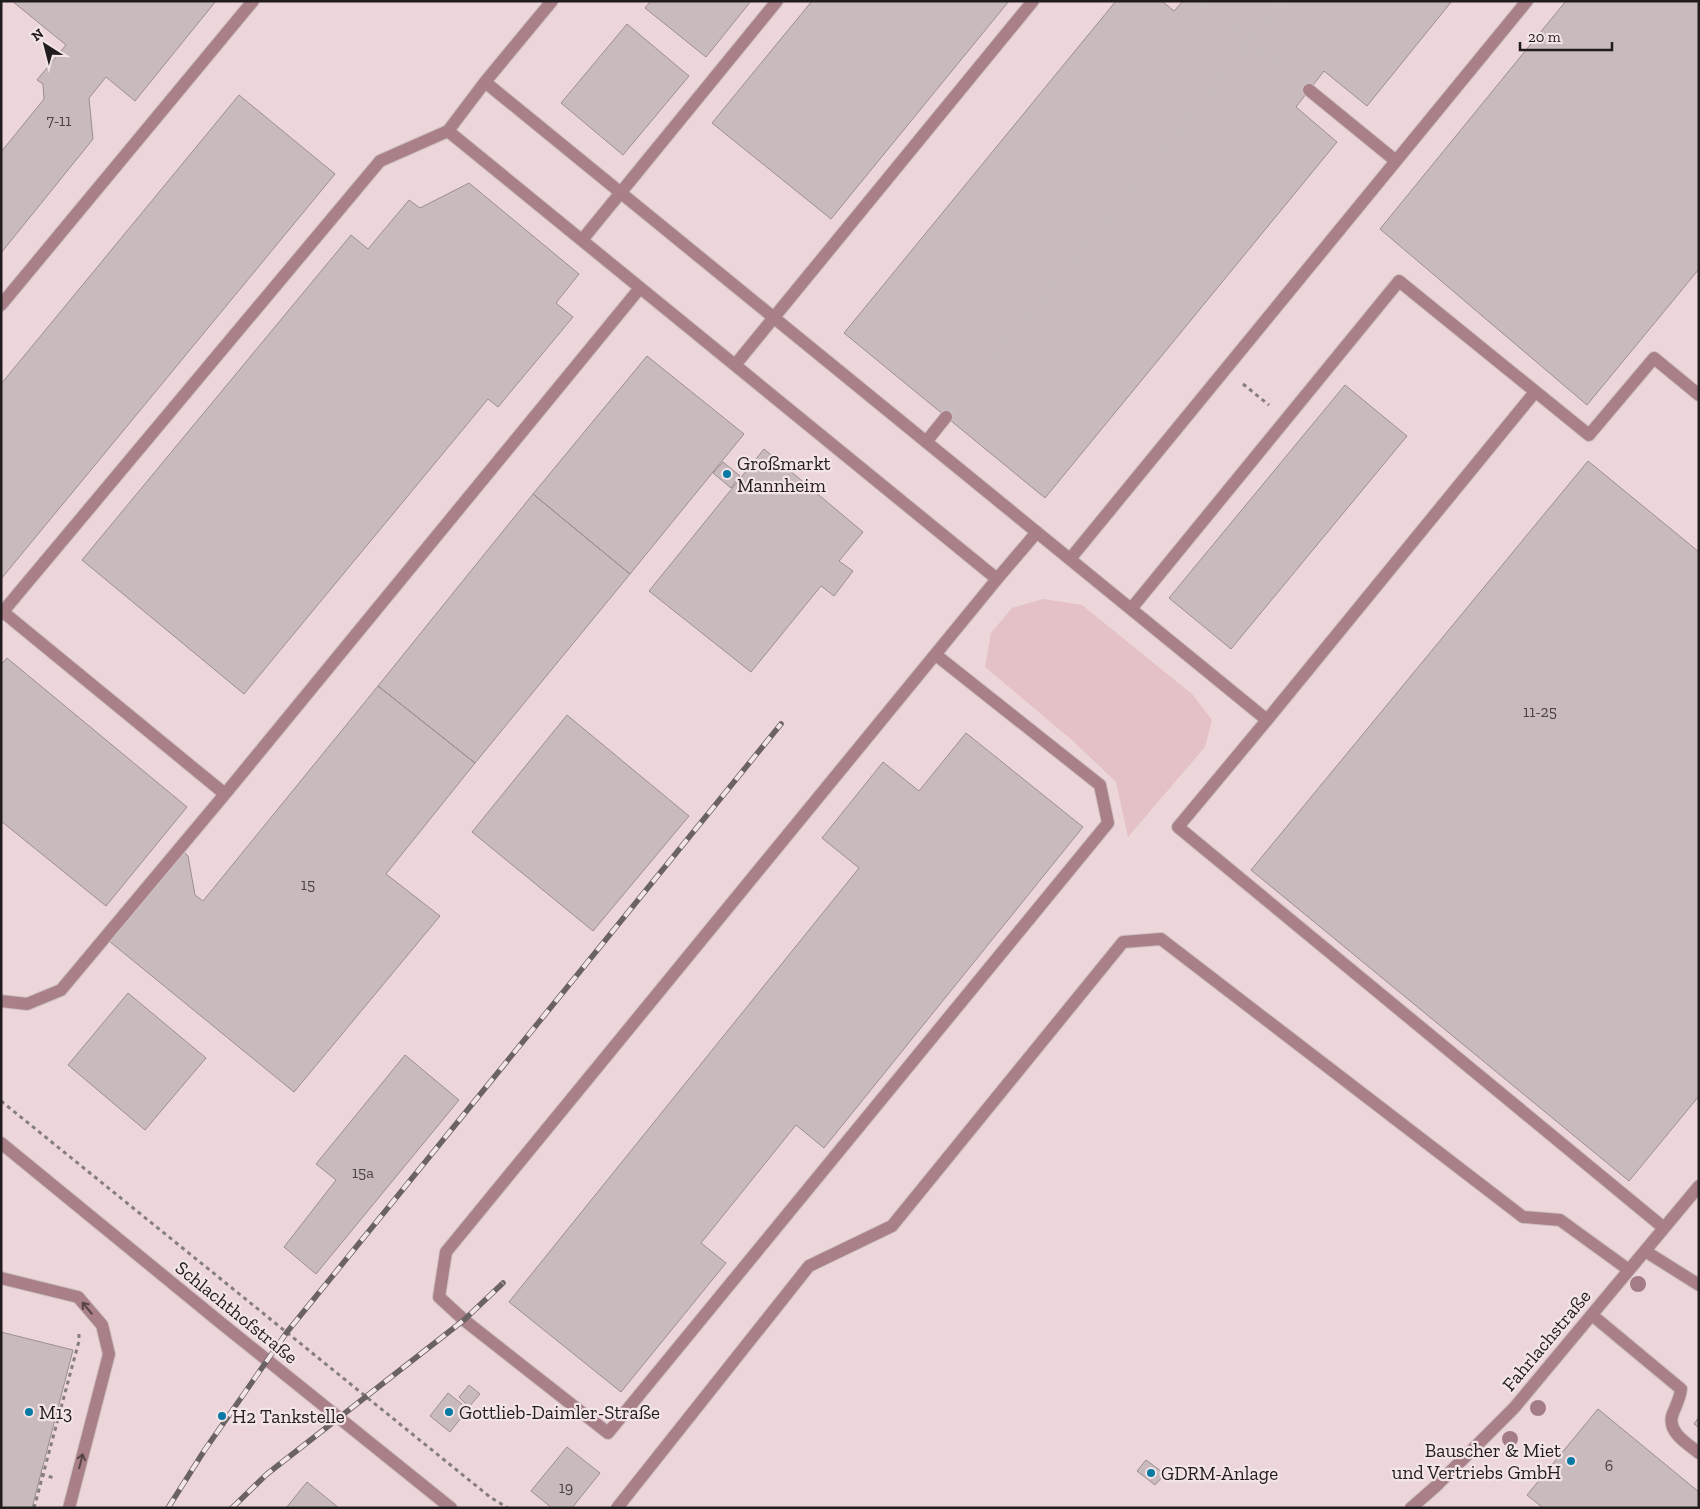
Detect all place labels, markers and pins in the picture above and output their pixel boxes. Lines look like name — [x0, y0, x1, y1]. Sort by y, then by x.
place label: Großmarkt Mannheim — [737, 452, 831, 497]
marker: Großmarkt Mannheim — [721, 468, 733, 480]
place label: M13 — [39, 1401, 72, 1424]
place label: Gottlieb-Daimler-Straße — [459, 1401, 660, 1424]
place label: H2 Tankstelle — [232, 1405, 345, 1428]
marker: M13 — [23, 1406, 35, 1418]
marker: Gottlieb-Daimler-Straße — [443, 1406, 455, 1418]
marker: H2 Tankstelle — [216, 1410, 228, 1422]
place label: Bauscher & Miet und Vertriebs GmbH — [1392, 1439, 1561, 1484]
marker: Bauscher & Miet und Vertriebs GmbH — [1565, 1455, 1577, 1467]
place label: GDRM-Anlage — [1161, 1462, 1278, 1485]
marker: GDRM-Anlage — [1145, 1467, 1157, 1479]

